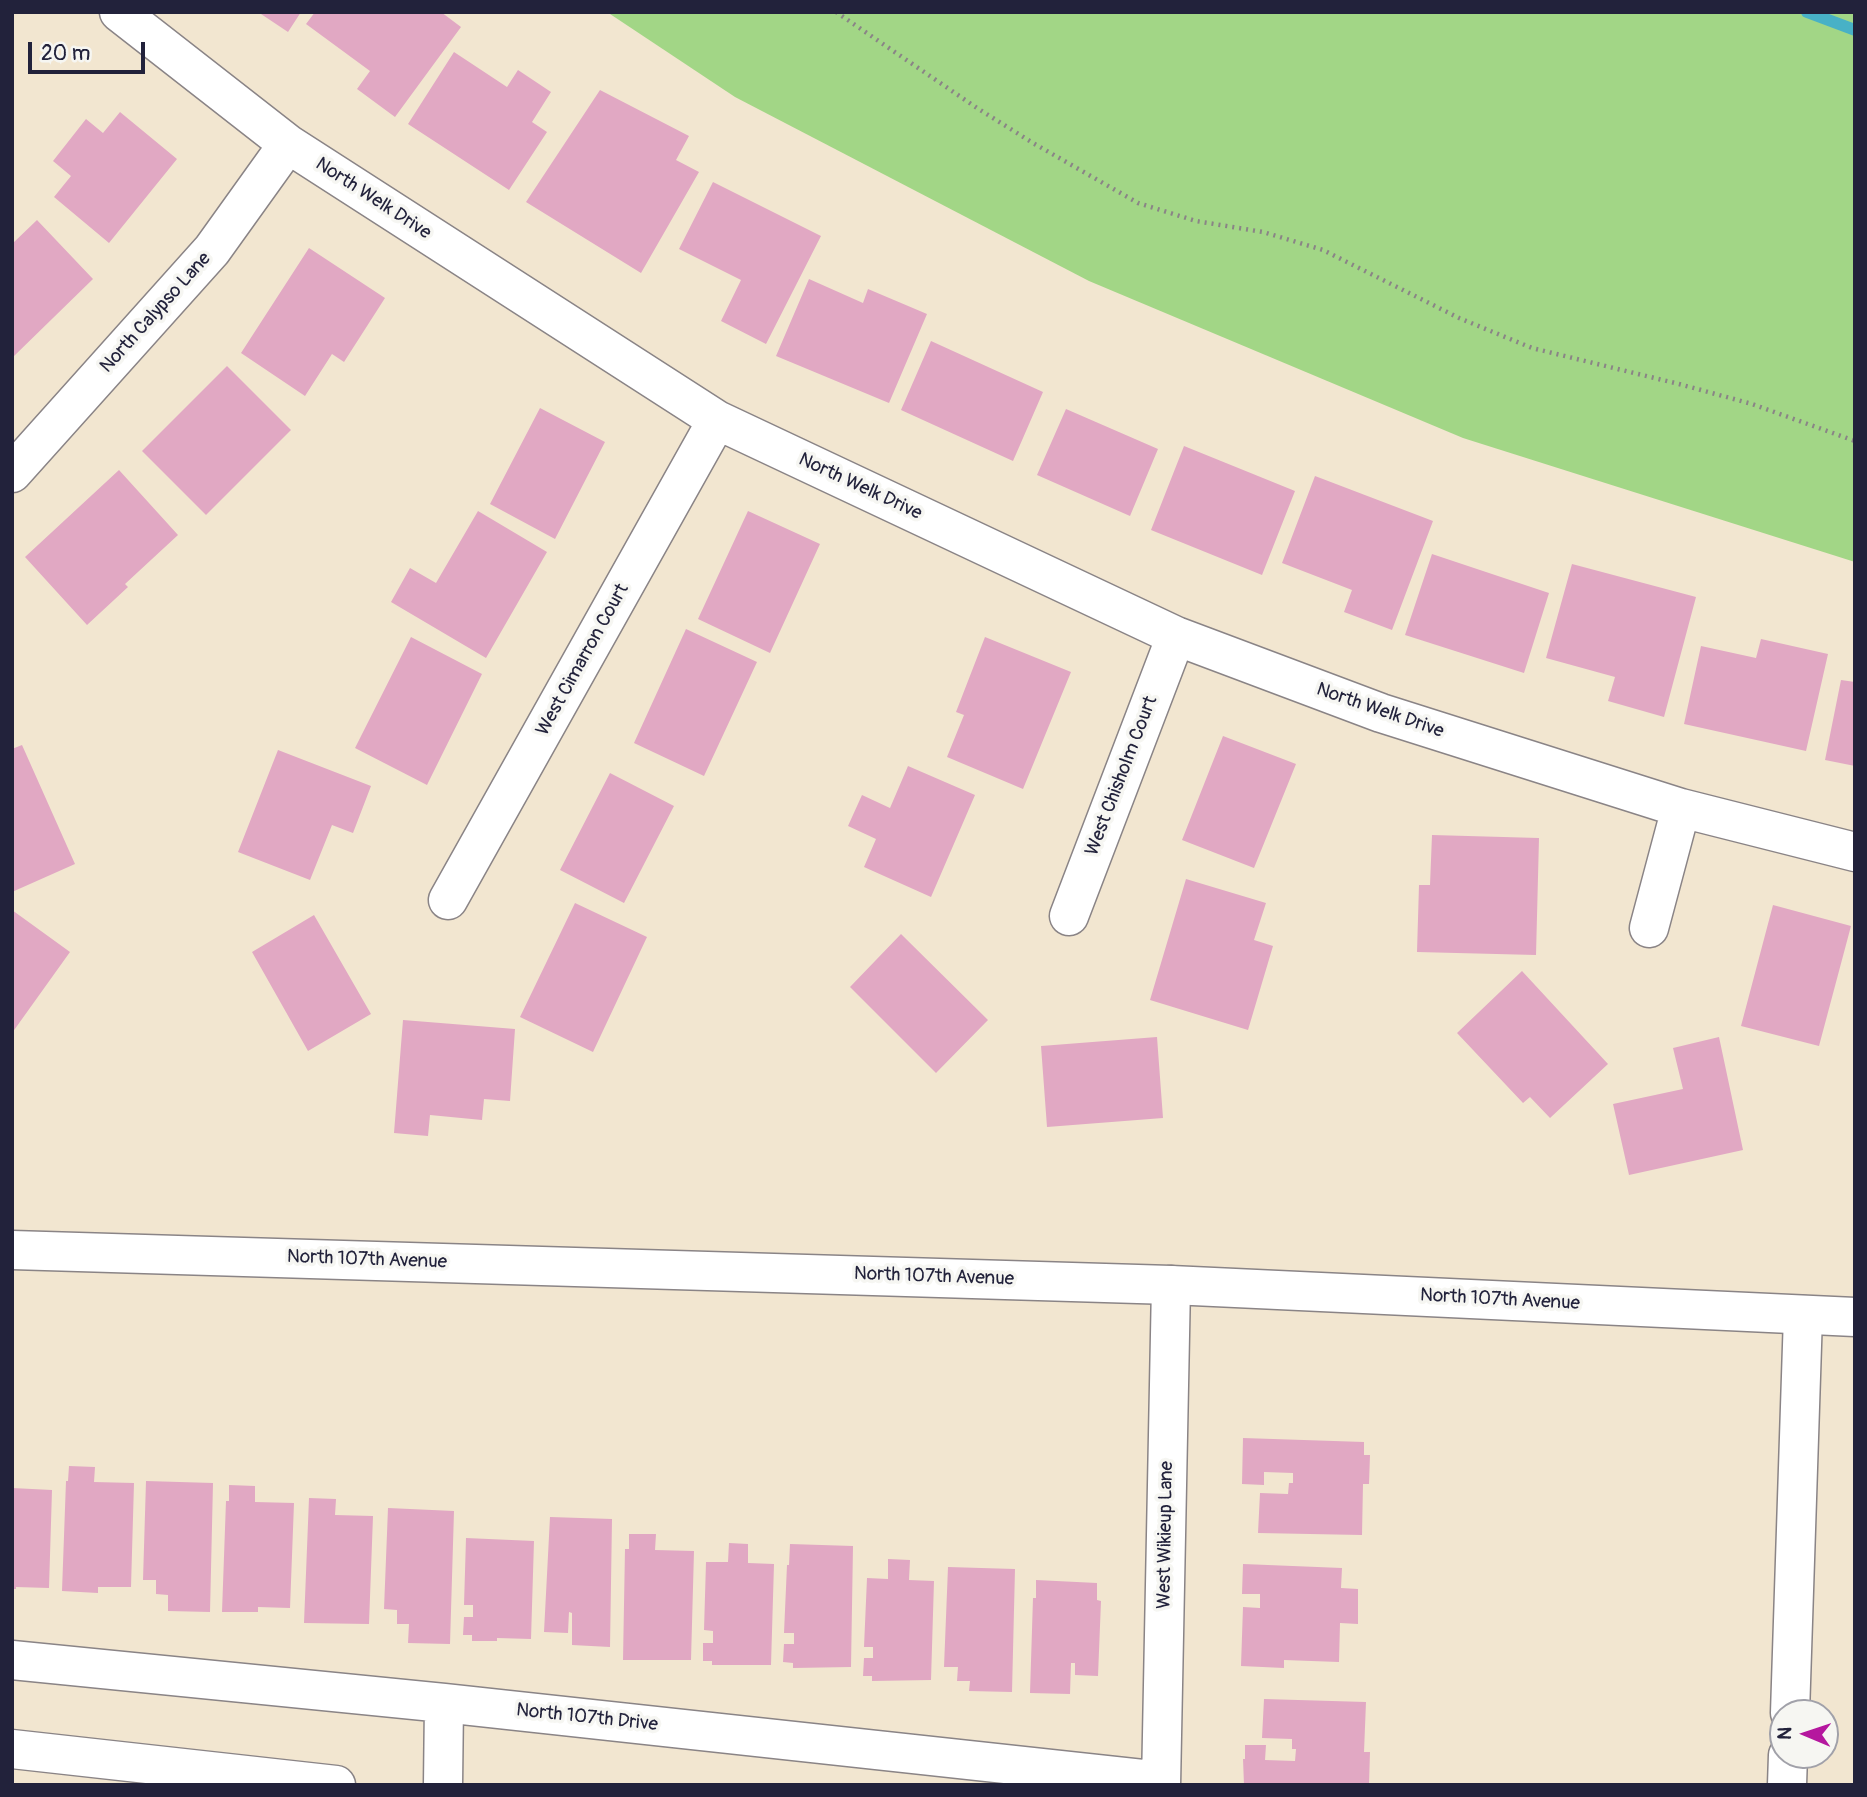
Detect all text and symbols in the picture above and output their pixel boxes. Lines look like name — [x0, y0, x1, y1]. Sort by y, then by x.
scale bar — [32, 28, 149, 72]
text: 20 m — [41, 40, 90, 67]
street label: North Welk Drive — [311, 153, 435, 245]
street label: North Calypso Lane — [96, 248, 216, 378]
street label: North Welk Drive — [795, 449, 925, 525]
street label: West Cimarron Court — [532, 580, 634, 740]
street label: North Welk Drive — [1313, 679, 1447, 743]
street label: West Chisholm Court — [1081, 693, 1163, 859]
street label: North 107th Avenue — [287, 1246, 447, 1274]
street label: North 107th Avenue — [854, 1263, 1014, 1291]
street label: North 107th Avenue — [1419, 1284, 1581, 1316]
street label: West Wikieup Lane — [1153, 1461, 1179, 1609]
street label: North 107th Drive — [515, 1699, 659, 1737]
north arrow — [1769, 1699, 1839, 1769]
text: N — [1773, 1727, 1797, 1740]

